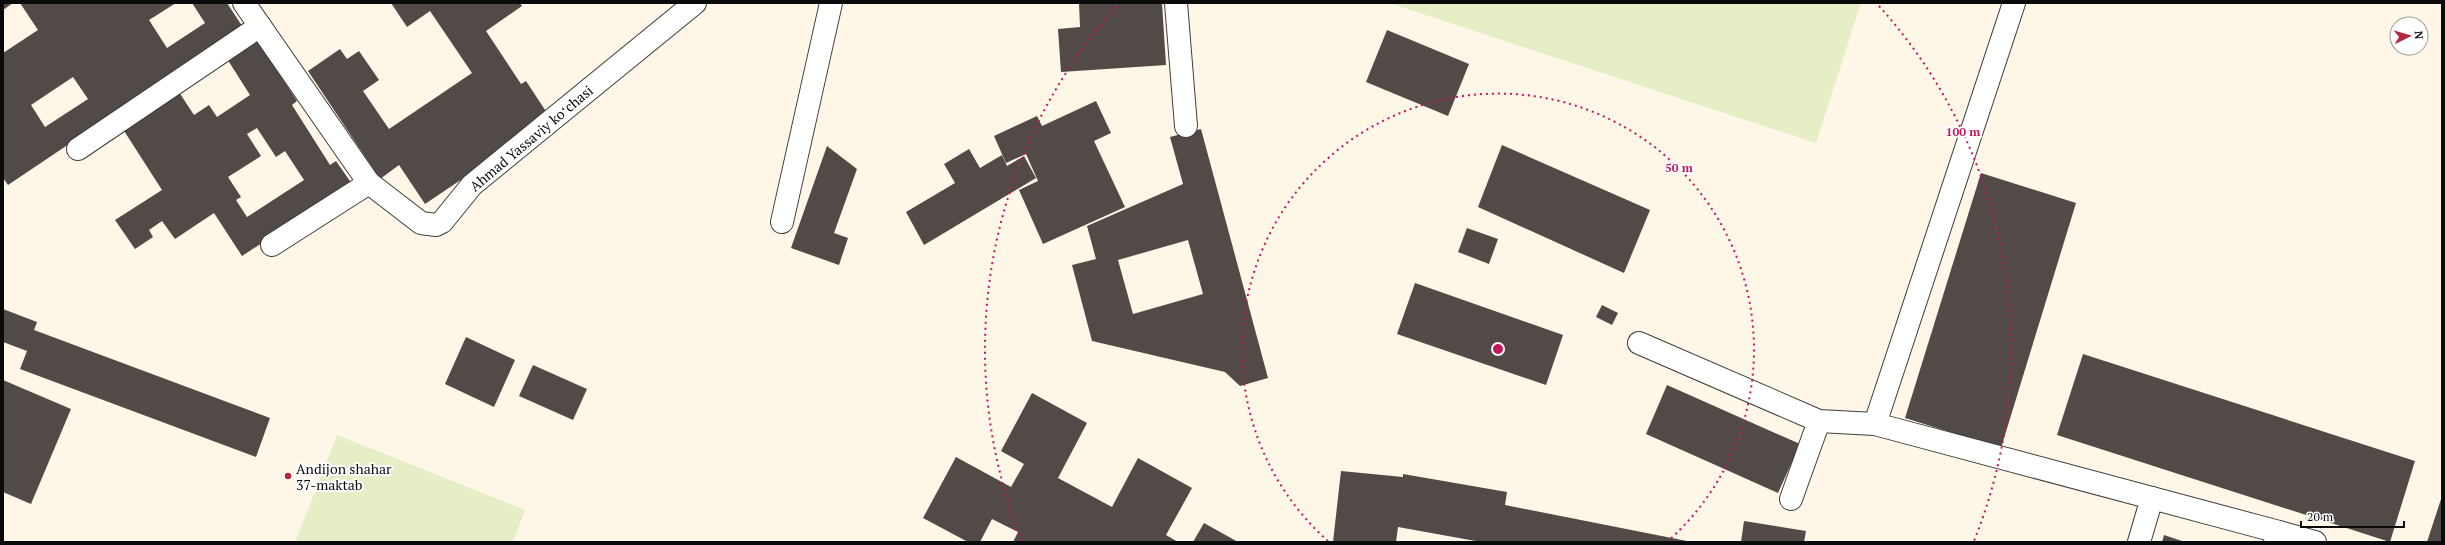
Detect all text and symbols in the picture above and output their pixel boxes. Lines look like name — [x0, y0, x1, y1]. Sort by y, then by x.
north arrow — [2389, 16, 2429, 56]
text: N — [2412, 30, 2426, 41]
street label: Ahmad Yassaviy koʻchasi — [465, 81, 597, 195]
text: 100 m — [1946, 124, 1980, 139]
text: 50 m — [1665, 160, 1693, 175]
centre of rings — [1491, 342, 1505, 356]
place label: Andijon shahar 37-maktab — [296, 459, 392, 494]
marker: Andijon shahar 37-maktab — [283, 471, 293, 481]
scale bar — [2301, 503, 2404, 529]
text: 20 m — [2307, 509, 2334, 524]

